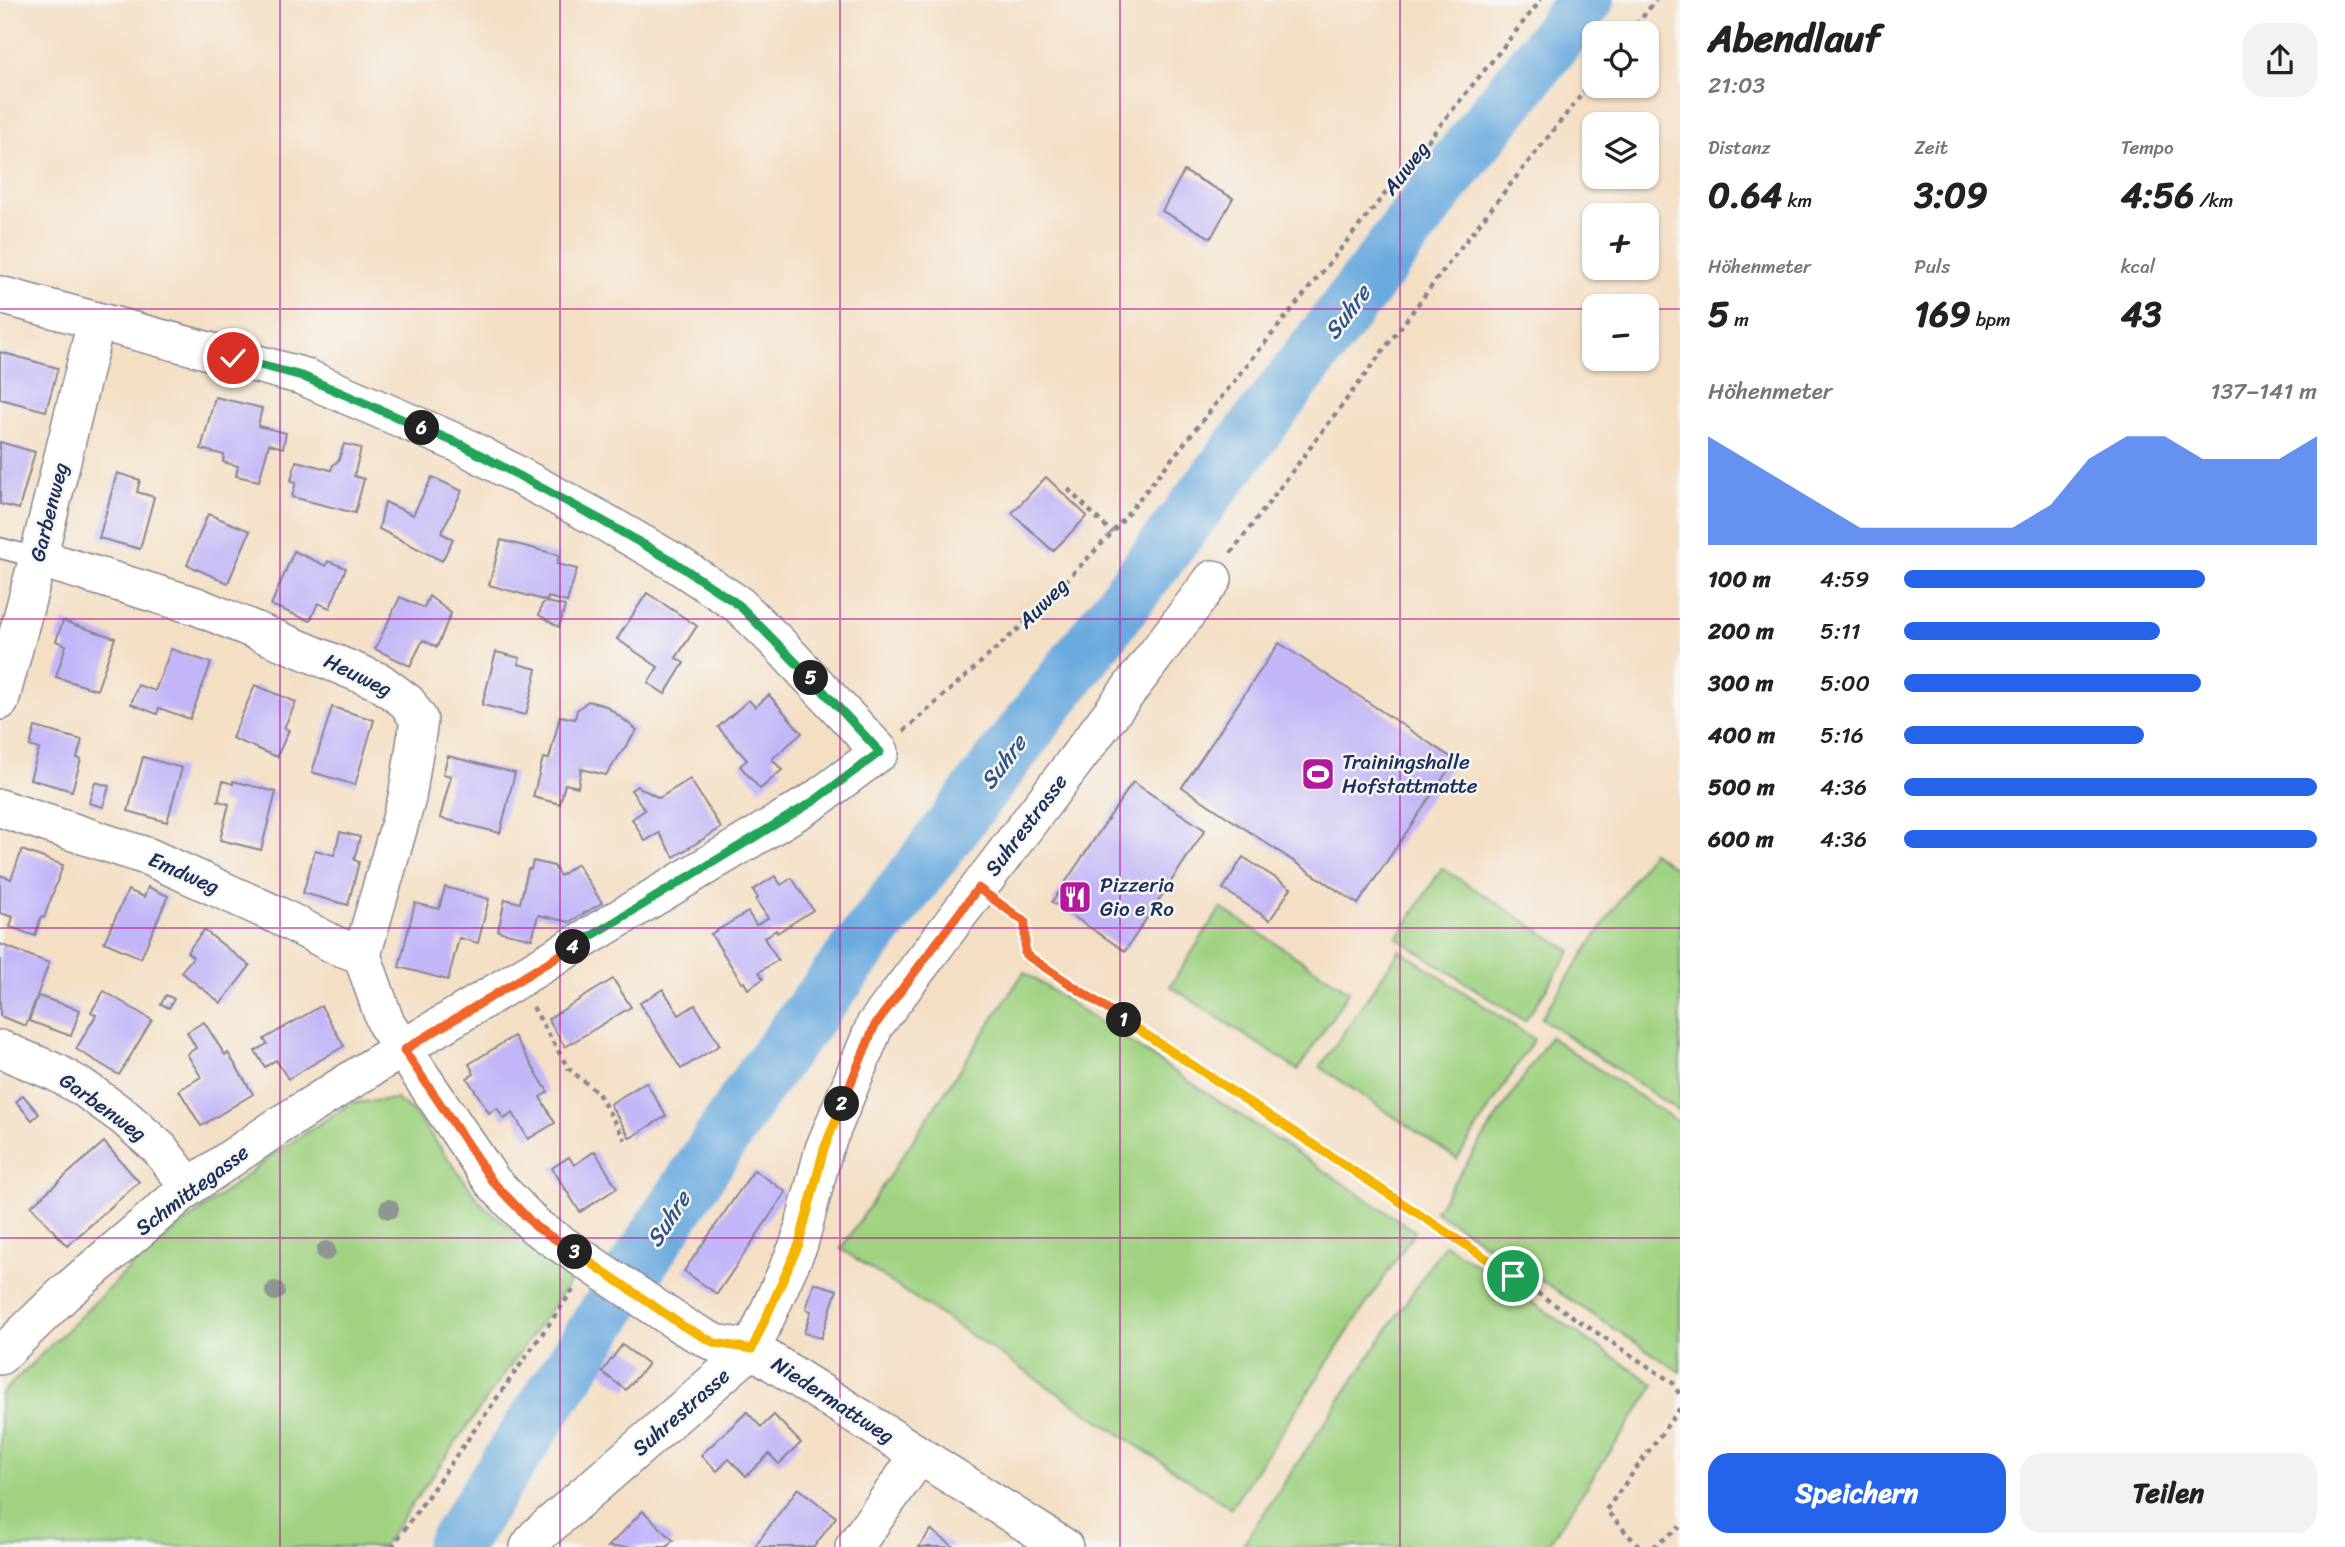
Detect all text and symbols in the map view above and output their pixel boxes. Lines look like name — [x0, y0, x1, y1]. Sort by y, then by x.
text: Abendlauf — [1708, 5, 1881, 72]
map controls — [1582, 21, 1659, 371]
button: locate — [1582, 21, 1659, 98]
button: share — [2243, 23, 2317, 97]
text: 21:03 — [1708, 65, 1765, 106]
button: layers — [1582, 112, 1659, 189]
text: Distanz — [1708, 131, 1771, 164]
text: Zeit — [1914, 131, 1948, 164]
text: Tempo — [2121, 131, 2174, 164]
street label: Auweg — [1372, 132, 1440, 205]
text: 0.64 — [1708, 164, 1782, 226]
text: 3:09 — [1914, 164, 1988, 226]
text: 4:56 — [2121, 164, 2194, 226]
text: km — [1782, 184, 1812, 217]
text: /km — [2194, 184, 2233, 217]
button: + — [1582, 203, 1659, 280]
text: Höhenmeter — [1708, 250, 1811, 283]
text: Puls — [1914, 250, 1950, 283]
text: kcal — [2121, 250, 2155, 283]
water label: Suhre — [1313, 274, 1383, 349]
text: 5 — [1708, 283, 1729, 345]
text: 169 — [1914, 283, 1971, 345]
text: 43 — [2121, 283, 2162, 345]
button: − — [1582, 294, 1659, 371]
text: m — [1729, 303, 1749, 336]
text: bpm — [1971, 303, 2011, 336]
pin — [203, 328, 263, 388]
icon: check — [214, 339, 252, 377]
text: Höhenmeter — [1708, 371, 1832, 412]
text: 137–141 m — [2211, 371, 2317, 412]
pin: 6 — [404, 410, 440, 446]
text: 6 — [416, 411, 427, 444]
street label: Garbenweg — [18, 458, 80, 566]
text: 100 m — [1708, 559, 1771, 600]
text: 4:59 — [1820, 559, 1870, 600]
street label: Auweg — [1007, 568, 1078, 639]
text: 200 m — [1708, 611, 1774, 652]
text: 5:11 — [1820, 611, 1861, 652]
street label: Heuweg — [317, 642, 399, 708]
pin: 5 — [794, 660, 828, 696]
text: 5 — [805, 661, 816, 694]
text: 300 m — [1708, 663, 1773, 704]
text: 5:00 — [1820, 663, 1870, 704]
text: 400 m — [1708, 715, 1775, 756]
text: 5:16 — [1820, 715, 1864, 756]
water label: Suhre — [969, 724, 1039, 799]
place label: Trainingshalle Hofstattmatte — [1342, 743, 1478, 805]
sports icon: Trainingshalle Hofstattmatte — [1299, 755, 1337, 793]
street label: Suhrestrasse — [974, 765, 1078, 885]
text: 500 m — [1708, 767, 1775, 808]
text: 4:36 — [1820, 767, 1867, 808]
text: 600 m — [1708, 819, 1774, 860]
text: 4:36 — [1820, 819, 1867, 860]
street label: Emdweg — [142, 840, 226, 906]
place label: Pizzeria Gio e Ro — [1100, 866, 1175, 928]
restaurant icon: Pizzeria Gio e Ro — [1056, 878, 1094, 916]
pin: 4 — [556, 930, 590, 964]
text: 4 — [567, 930, 578, 963]
pin: 1 — [1106, 1002, 1142, 1038]
text: 1 — [1119, 1003, 1128, 1036]
street label: Garbenweg — [51, 1062, 155, 1152]
pin: 2 — [824, 1086, 860, 1122]
text: 2 — [836, 1087, 847, 1120]
street label: Schmittegasse — [127, 1134, 257, 1246]
water label: Suhre — [635, 1181, 703, 1256]
pin: 3 — [558, 1234, 592, 1270]
text: 3 — [569, 1235, 580, 1268]
pin — [1483, 1246, 1543, 1306]
icon: arrive — [1494, 1257, 1532, 1295]
street label: Niedermattweg — [764, 1346, 903, 1455]
street label: Suhrestrasse — [623, 1358, 739, 1466]
button: Speichern — [1708, 1453, 2006, 1533]
button: Teilen — [2020, 1453, 2317, 1533]

